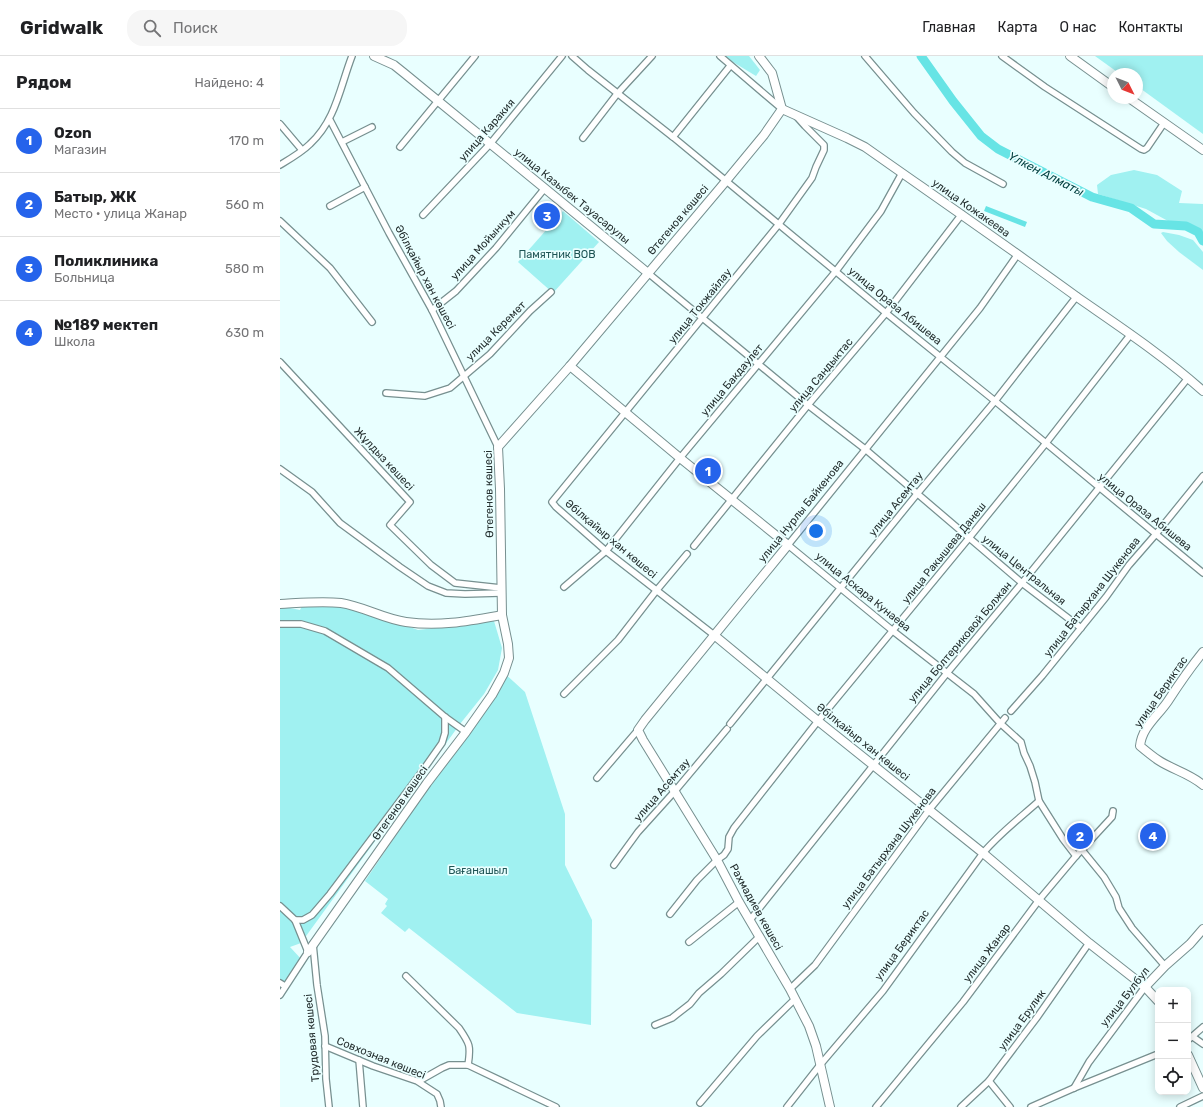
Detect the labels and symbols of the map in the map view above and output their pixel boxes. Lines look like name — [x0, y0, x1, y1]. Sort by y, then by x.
north arrow — [1107, 68, 1143, 104]
street label: улица Каракия — [456, 96, 518, 164]
street label: улица Казыбек Тауасарулы — [512, 145, 632, 247]
water label: Үлкен Алматы — [1006, 149, 1086, 199]
street label: улица Кожакеева — [929, 176, 1013, 240]
street label: Өтегенов көшесі — [645, 182, 711, 258]
pin: 3 — [534, 201, 560, 231]
street label: улица Мойынкум — [448, 207, 518, 283]
street label: Әбілқайыр хан көшесі — [392, 223, 458, 331]
park label: Памятник ВОВ — [518, 248, 596, 261]
street label: улица Ораза Абишева — [846, 264, 944, 348]
street label: улица Токжайлау — [666, 266, 734, 346]
street label: улица Керемет — [463, 298, 529, 364]
street label: улица Сандыктас — [786, 335, 856, 415]
street label: улица Бакдаулет — [698, 341, 766, 419]
street label: Жұлдыз көшесі — [351, 425, 417, 493]
street label: Өтегенов көшесі — [482, 450, 496, 538]
pin: 1 — [695, 456, 721, 486]
street label: улица Нурлы Байкенова — [756, 457, 846, 565]
street label: улица Асемтау — [866, 469, 926, 539]
street label: улица Ораза Абишева — [1096, 470, 1194, 554]
street label: Әбілқайыр хан көшесі — [562, 497, 660, 581]
street label: улица Ракышева Данеш — [899, 500, 989, 606]
your location — [806, 521, 826, 541]
street label: улица Центральная — [979, 532, 1069, 608]
street label: улица Батырхана Шукенова — [1041, 534, 1143, 660]
street label: улица Аскара Кунаева — [813, 550, 913, 634]
street label: улица Болтериковой Болжан — [906, 579, 1014, 705]
street label: улица Бериктас — [1131, 654, 1191, 730]
street label: Әбілқайыр хан көшесі — [814, 700, 912, 784]
street label: улица Асемтау — [631, 756, 693, 824]
street label: Өтегенов көшесі — [370, 763, 430, 843]
street label: улица Батырхана Шукенова — [839, 785, 939, 911]
pin: 2 — [1067, 821, 1093, 851]
pin: 4 — [1140, 821, 1166, 851]
street label: Рахмадиев көшесі — [727, 862, 785, 952]
park label: Бағанашыл — [448, 864, 508, 877]
street label: улица Бериктас — [872, 907, 932, 983]
street label: улица Жанар — [961, 921, 1013, 985]
street label: улица Булбул — [1098, 965, 1152, 1029]
street label: улица Ерулик — [996, 987, 1048, 1053]
street label: Трудовая көшесі — [302, 993, 322, 1083]
street label: Совхозная көшесі — [335, 1034, 427, 1082]

